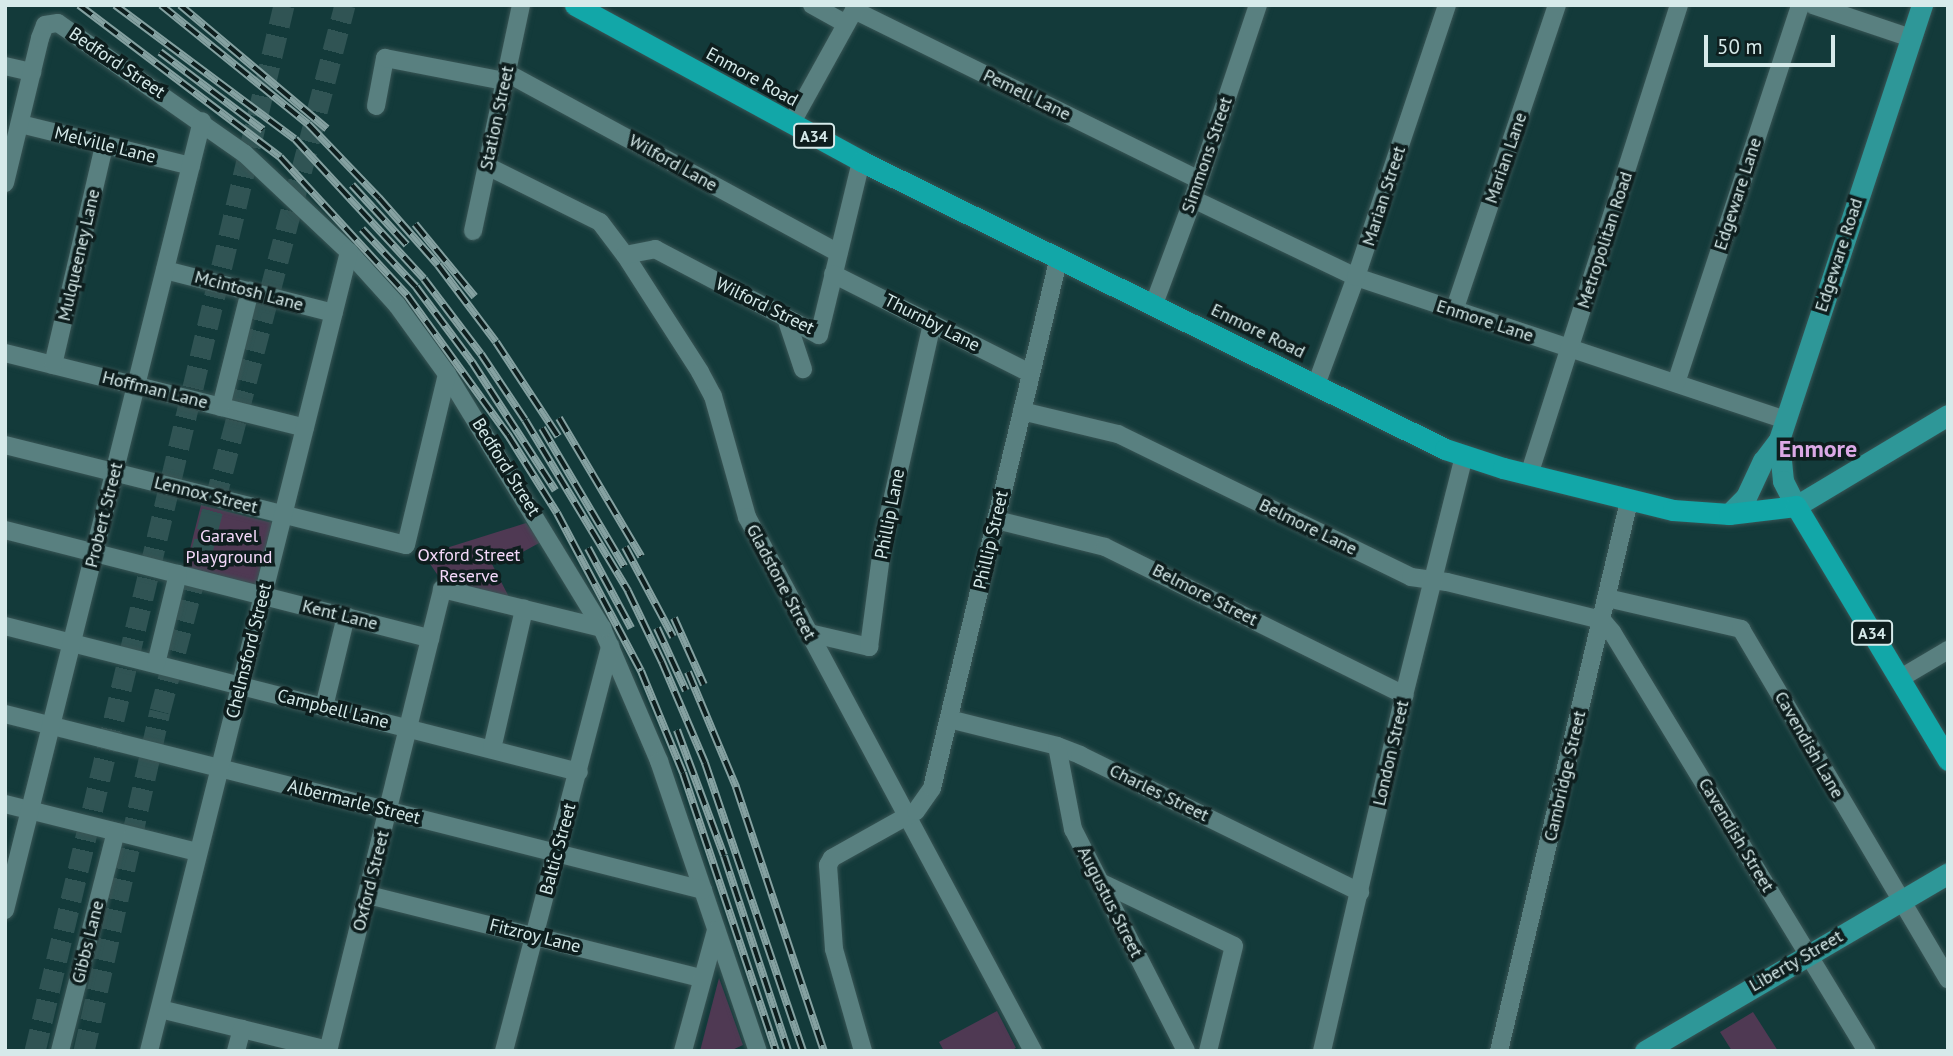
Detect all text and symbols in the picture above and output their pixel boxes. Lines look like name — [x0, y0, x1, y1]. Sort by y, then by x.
scale bar — [1708, 21, 1839, 65]
street label: Bedford Street — [65, 23, 169, 103]
text: 50 m — [1717, 33, 1763, 60]
street label: Enmore Road — [702, 43, 802, 111]
street label: Station Street — [475, 64, 519, 172]
street label: Pemell Lane — [980, 65, 1074, 125]
street label: Simmons Street — [1177, 94, 1237, 216]
street label: Marian Lane — [1480, 110, 1532, 206]
street label: Melville Lane — [52, 122, 158, 168]
road number: A34 — [793, 124, 835, 148]
street label: Wilford Lane — [625, 130, 721, 196]
street label: Edgeware Lane — [1710, 135, 1766, 253]
street label: Marian Street — [1358, 143, 1410, 249]
street label: Metropolitan Road — [1573, 169, 1637, 311]
street label: Mulqueeney Lane — [53, 187, 105, 323]
street label: Edgeware Road — [1810, 195, 1868, 315]
street label: Mcintosh Lane — [192, 266, 306, 316]
street label: Wilford Street — [712, 273, 818, 339]
street label: Thurnby Lane — [880, 290, 984, 356]
street label: Enmore Lane — [1434, 295, 1536, 347]
street label: Enmore Road — [1207, 299, 1309, 363]
street label: Hoffman Lane — [100, 366, 210, 414]
street label: Bedford Street — [467, 414, 545, 520]
district label: Enmore — [1779, 435, 1857, 463]
street label: Probert Street — [81, 460, 127, 570]
street label: Phillip Lane — [871, 467, 909, 561]
street label: Lennox Street — [152, 472, 260, 518]
street label: Phillip Street — [969, 489, 1013, 591]
street label: Belmore Lane — [1256, 494, 1360, 560]
street label: Gladstone Street — [741, 521, 821, 643]
park label: Garavel Playground — [185, 526, 273, 568]
park label: Oxford Street Reserve — [418, 545, 520, 588]
street label: Belmore Street — [1149, 559, 1261, 631]
street label: Chelmsford Street — [222, 581, 276, 721]
street label: Kent Lane — [300, 595, 380, 635]
road number: A34 — [1851, 620, 1893, 646]
street label: Campbell Lane — [275, 685, 391, 733]
street label: Cavendish Lane — [1770, 688, 1848, 802]
street label: London Street — [1368, 698, 1414, 808]
street label: Cambridge Street — [1539, 709, 1591, 843]
street label: Charles Street — [1106, 760, 1212, 826]
street label: Cavendish Street — [1694, 774, 1778, 896]
street label: Albermarle Street — [286, 775, 422, 829]
street label: Baltic Street — [535, 801, 581, 897]
street label: Oxford Street — [348, 829, 394, 933]
street label: Augustus Street — [1073, 843, 1147, 961]
street label: Gibbs Lane — [67, 898, 109, 986]
street label: Fitzroy Lane — [487, 914, 583, 958]
street label: Liberty Street — [1745, 925, 1847, 997]

